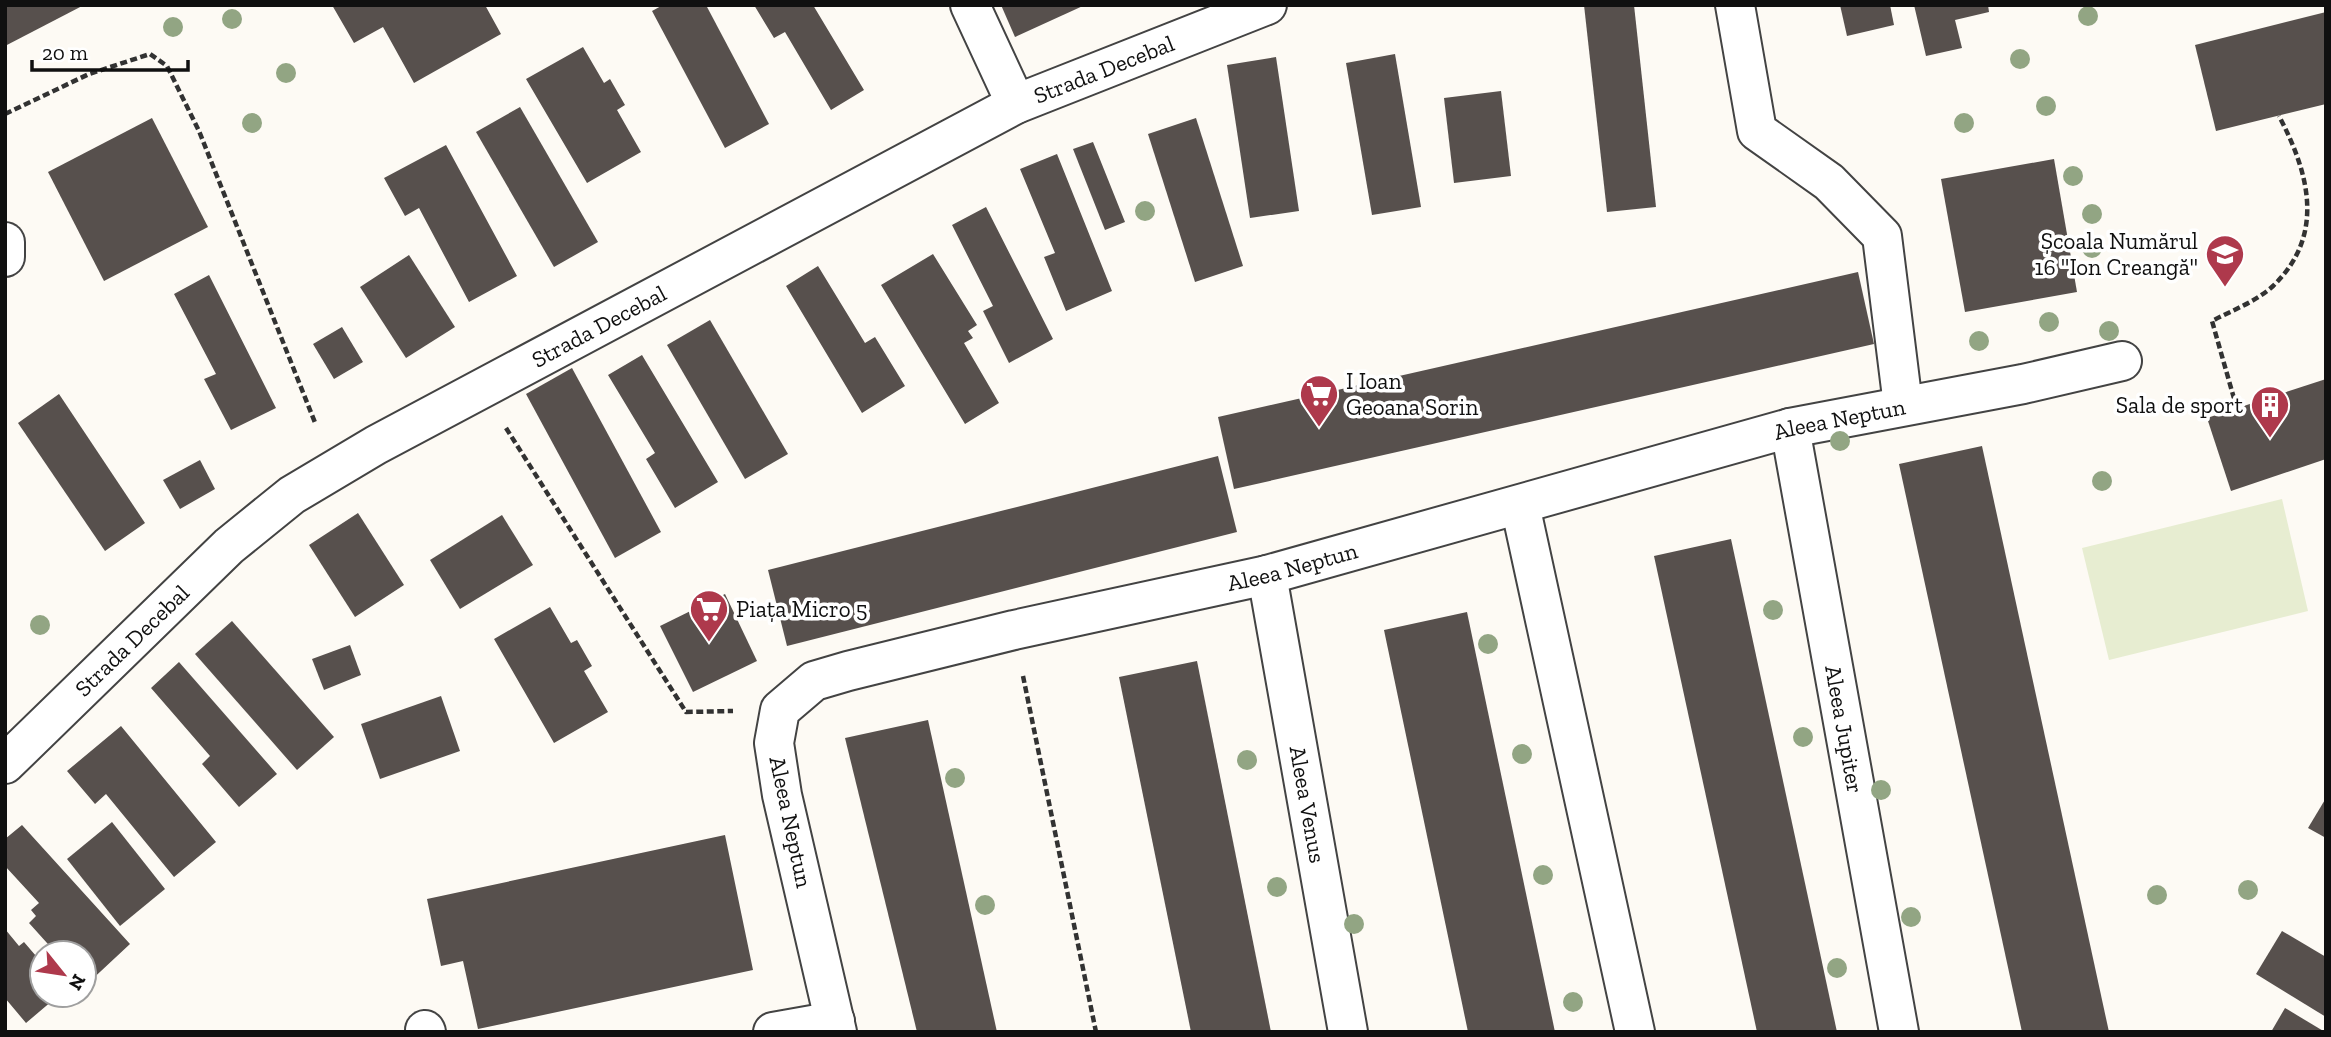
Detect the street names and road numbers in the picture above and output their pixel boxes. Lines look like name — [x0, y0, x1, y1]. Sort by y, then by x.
street label: Strada Decebal — [1030, 29, 1178, 110]
street label: Strada Decebal — [527, 279, 671, 374]
street label: Aleea Neptun — [1770, 393, 1908, 446]
street label: Aleea Neptun — [1225, 536, 1361, 597]
street label: Strada Decebal — [69, 579, 195, 702]
street label: Aleea Jupiter — [1819, 663, 1870, 795]
street label: Aleea Venus — [1284, 744, 1332, 865]
street label: Aleea Neptun — [763, 754, 819, 890]

